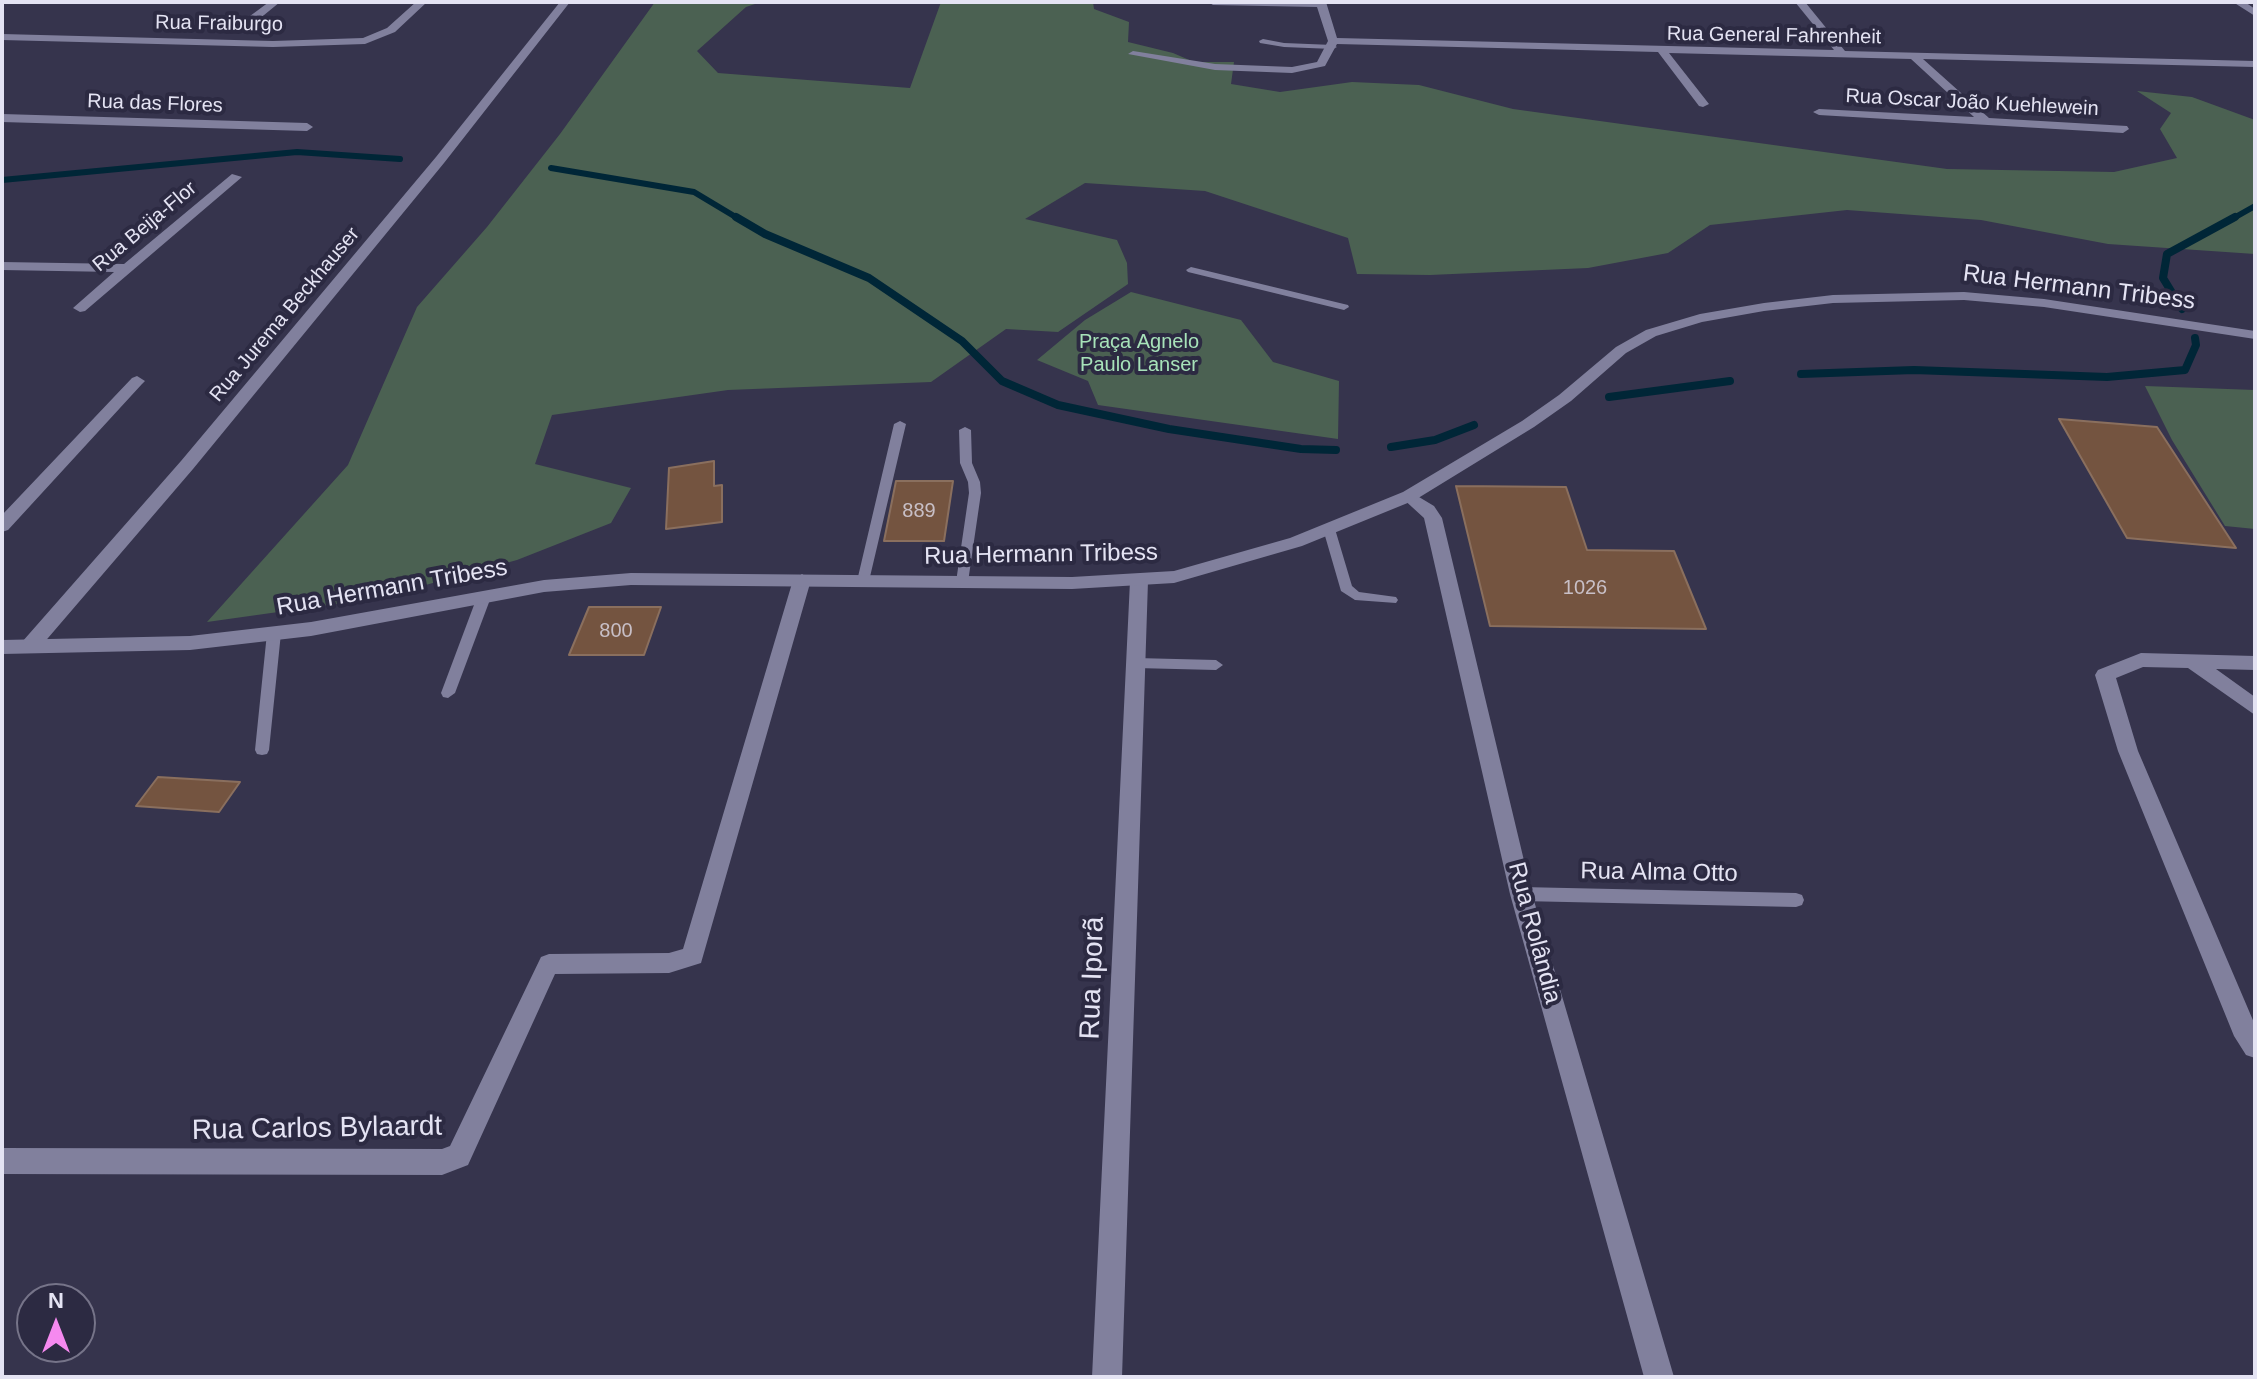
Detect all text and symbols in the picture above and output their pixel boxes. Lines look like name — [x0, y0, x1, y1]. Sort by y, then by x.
street label: Rua Fraiburgo — [155, 11, 283, 37]
street label: Rua General Fahrenheit — [1667, 22, 1881, 50]
street label: Rua Oscar João Kuehlewein — [1845, 84, 2099, 122]
street label: Rua das Flores — [87, 90, 223, 118]
street label: Rua Beija-Flor — [88, 177, 202, 277]
street label: Rua Jurema Beckhauser — [205, 223, 365, 407]
street label: Rua Hermann Tribess — [1961, 259, 2197, 317]
park label: Praça Agnelo Paulo Lanser — [1079, 330, 1199, 377]
house number: 889 — [902, 499, 936, 523]
street label: Rua Hermann Tribess — [924, 539, 1158, 571]
street label: Rua Hermann Tribess — [274, 554, 510, 622]
house number: 1026 — [1563, 576, 1607, 600]
house number: 800 — [599, 619, 633, 643]
street label: Rua Alma Otto — [1580, 857, 1738, 889]
street label: Rua Rolândia — [1501, 859, 1567, 1007]
street label: Rua Iporã — [1074, 916, 1112, 1040]
street label: Rua Carlos Bylaardt — [191, 1110, 443, 1148]
north arrow — [16, 1283, 96, 1363]
text: N — [48, 1288, 64, 1313]

